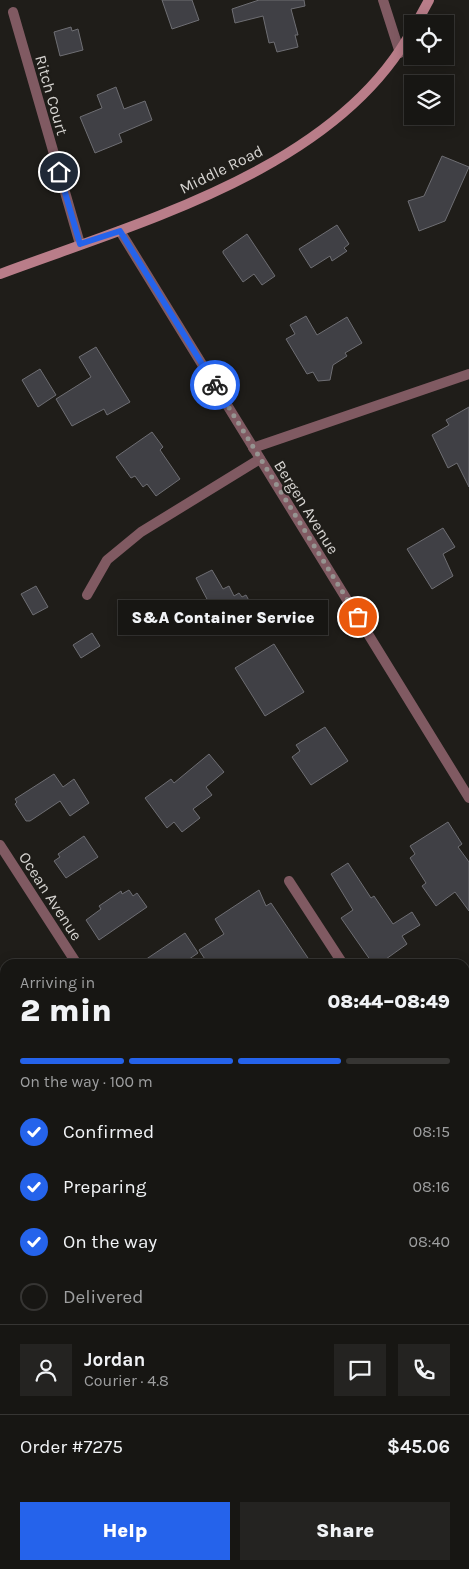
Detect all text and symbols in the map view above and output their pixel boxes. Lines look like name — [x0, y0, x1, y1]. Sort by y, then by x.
map controls — [404, 15, 454, 125]
button: locate — [404, 15, 454, 65]
street label: Ritch Court — [31, 53, 72, 137]
button: layers — [404, 75, 454, 125]
street label: Middle Road — [176, 141, 266, 198]
pin — [38, 151, 80, 193]
icon: home — [45, 158, 73, 186]
courier — [190, 360, 240, 410]
icon: bike — [201, 371, 229, 399]
street label: Bergen Avenue — [270, 457, 343, 558]
pin — [337, 596, 379, 638]
callout: S&A Container Service — [118, 600, 328, 634]
icon: bag — [344, 603, 372, 631]
text: S&A Container Service — [132, 608, 314, 627]
street label: Ocean Avenue — [15, 848, 86, 944]
text: Arriving in — [20, 973, 95, 992]
text: 08:44–08:49 — [327, 991, 450, 1013]
text: 2 min — [20, 992, 112, 1029]
text: On the way · 100 m — [20, 1072, 153, 1091]
icon: check — [20, 1118, 48, 1146]
text: Confirmed — [63, 1121, 154, 1143]
text: 08:15 — [413, 1122, 450, 1141]
icon: check — [20, 1173, 48, 1201]
text: Preparing — [63, 1176, 146, 1198]
text: 08:16 — [413, 1177, 450, 1196]
icon: check — [20, 1228, 48, 1256]
text: On the way — [63, 1231, 157, 1253]
text: 08:40 — [409, 1232, 450, 1251]
text: Delivered — [63, 1286, 143, 1308]
button: person — [20, 1344, 72, 1396]
button: chat — [334, 1344, 386, 1396]
button: phone — [398, 1344, 450, 1396]
text: Jordan — [84, 1349, 145, 1371]
text: Courier · 4.8 — [84, 1371, 169, 1390]
text: Order #7275 — [20, 1436, 123, 1458]
text: $45.06 — [387, 1436, 450, 1458]
button: Help — [20, 1502, 230, 1560]
button: Share — [240, 1502, 450, 1560]

